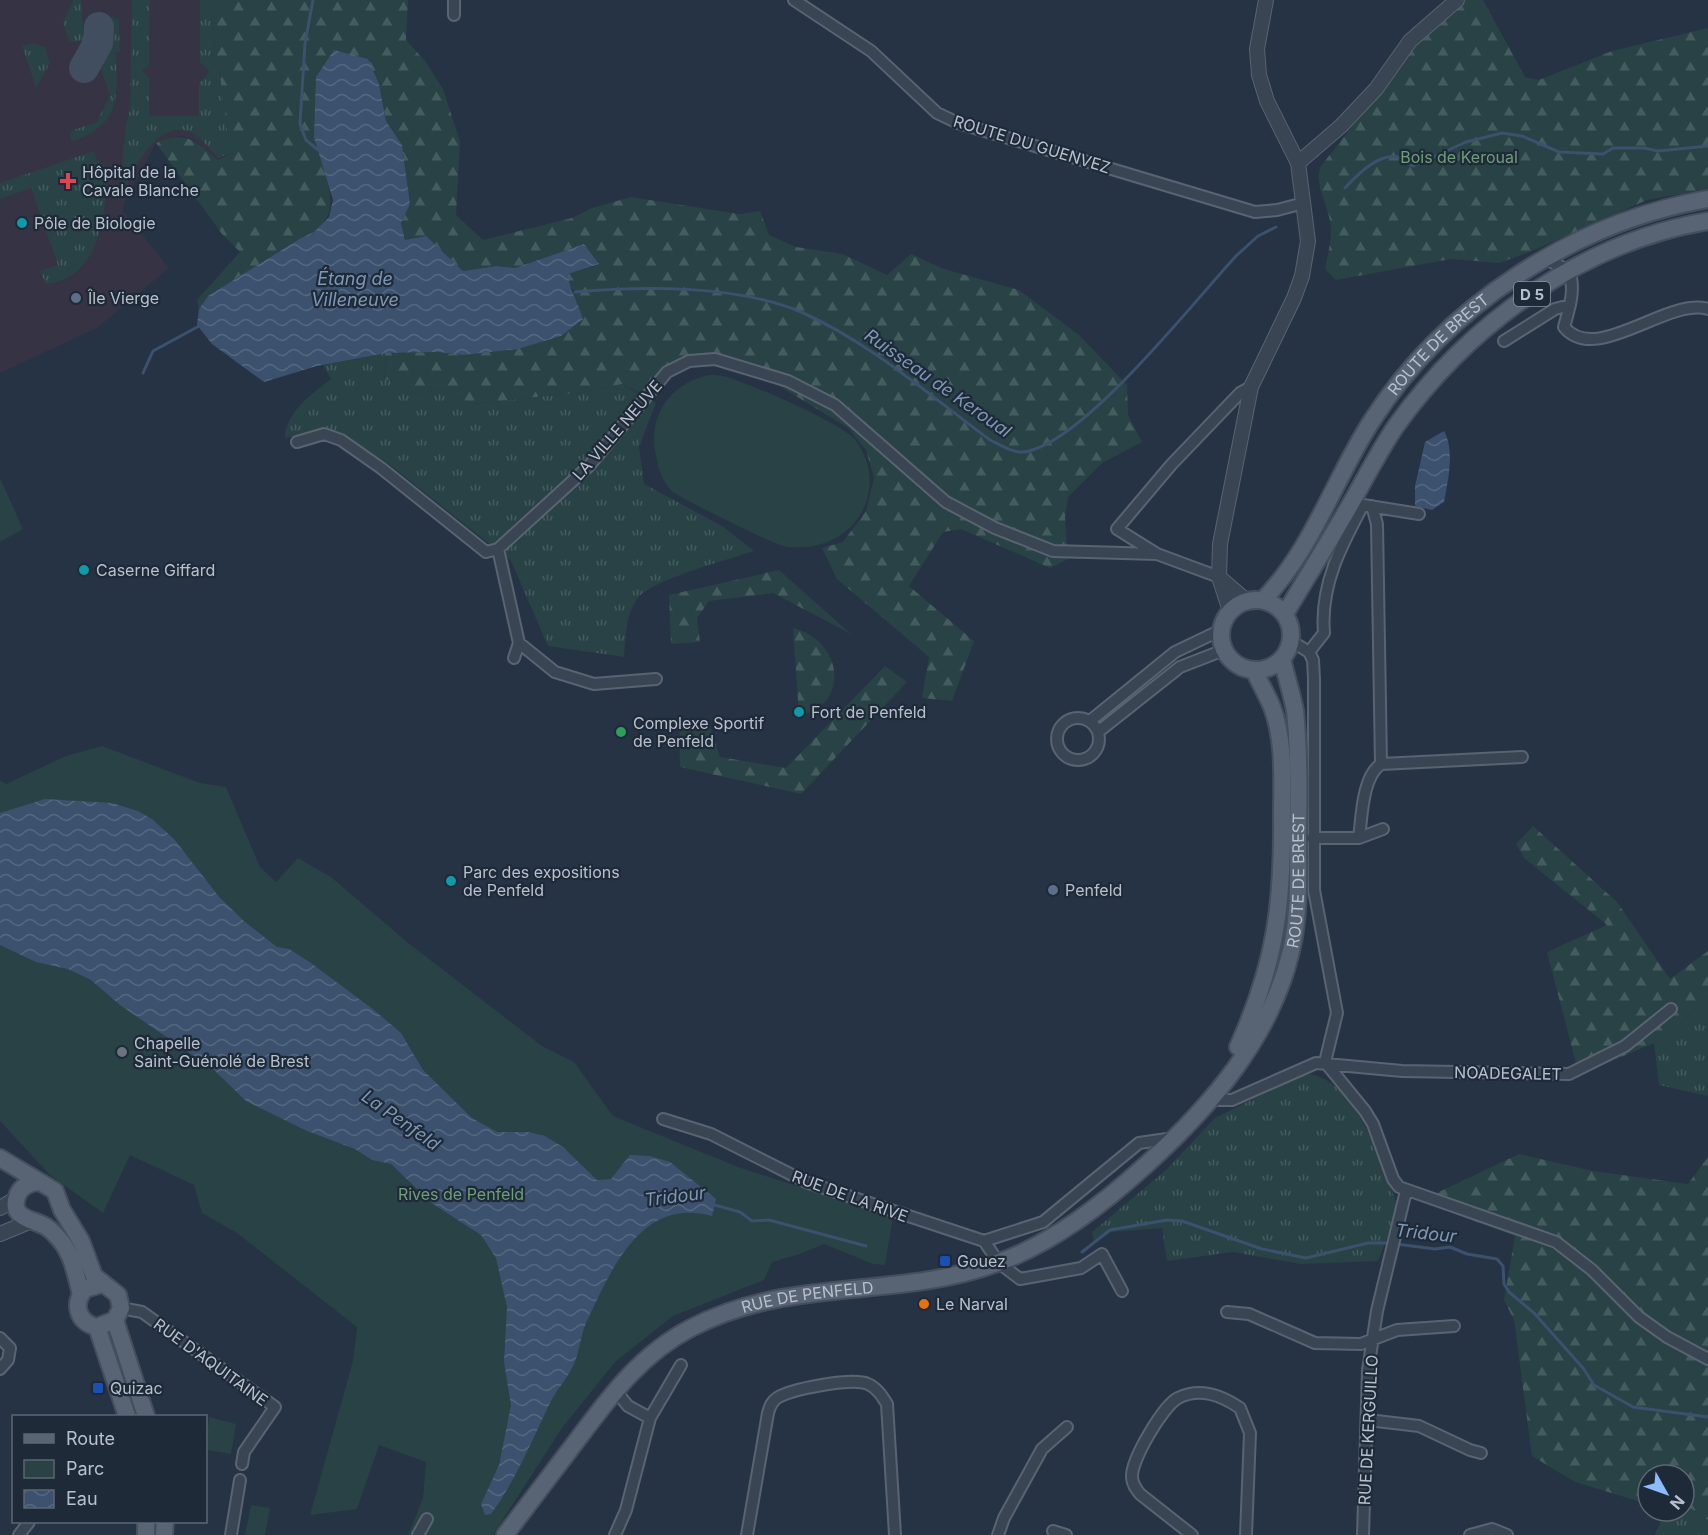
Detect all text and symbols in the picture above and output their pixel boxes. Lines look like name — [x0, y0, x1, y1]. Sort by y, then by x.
street label: ROUTE DU GUENVEZ — [951, 111, 1113, 177]
park label: Bois de Keroual — [1400, 147, 1518, 167]
place label: Hôpital de la Cavale Blanche — [82, 162, 199, 200]
marker: Hôpital de la Cavale Blanche — [59, 172, 77, 190]
place label: Pôle de Biologie — [34, 213, 155, 233]
marker: Pôle de Biologie — [15, 216, 29, 230]
water label: Étang de Villeneuve — [311, 267, 399, 310]
road number: D 5 — [1514, 282, 1550, 306]
place label: Île Vierge — [87, 288, 159, 308]
street label: ROUTE DE BREST — [1383, 289, 1493, 399]
marker: Île Vierge — [69, 291, 83, 305]
water label: Ruisseau de Keroual — [861, 324, 1016, 442]
street label: LA VILLE NEUVE — [568, 376, 666, 484]
place label: Caserne Giffard — [96, 560, 215, 580]
marker: Caserne Giffard — [77, 563, 91, 577]
place label: Fort de Penfeld — [811, 702, 926, 722]
marker: Fort de Penfeld — [792, 705, 806, 719]
place label: Complexe Sportif de Penfeld — [633, 713, 764, 751]
marker: Complexe Sportif de Penfeld — [614, 725, 628, 739]
street label: ROUTE DE BREST — [1282, 813, 1308, 950]
place label: Parc des expositions de Penfeld — [463, 862, 620, 900]
marker: Parc des expositions de Penfeld — [444, 874, 458, 888]
place label: Penfeld — [1065, 880, 1122, 900]
marker: Penfeld — [1046, 883, 1060, 897]
place label: Chapelle Saint-Guénolé de Brest — [134, 1033, 309, 1071]
marker: Chapelle Saint-Guénolé de Brest — [115, 1045, 129, 1059]
street label: NOADEGALET — [1454, 1062, 1562, 1084]
water label: La Penfeld — [358, 1085, 444, 1155]
street label: RUE DE LA RIVE — [789, 1166, 911, 1226]
water label: Tridour — [643, 1182, 708, 1210]
park label: Rives de Penfeld — [398, 1184, 524, 1204]
water label: Tridour — [1394, 1219, 1459, 1247]
place label: Gouez — [957, 1251, 1006, 1271]
marker: Gouez — [938, 1254, 952, 1268]
street label: RUE DE PENFELD — [739, 1277, 874, 1317]
place label: Le Narval — [936, 1294, 1008, 1314]
marker: Le Narval — [917, 1297, 931, 1311]
street label: RUE D'AQUITAINE — [150, 1314, 272, 1410]
street label: RUE DE KERGUILLO — [1354, 1354, 1382, 1506]
place label: Quizac — [110, 1378, 163, 1398]
marker: Quizac — [91, 1381, 105, 1395]
legend — [12, 1415, 207, 1523]
text: Route — [66, 1428, 115, 1449]
text: Parc — [66, 1458, 104, 1479]
north arrow — [1636, 1463, 1696, 1523]
text: Eau — [66, 1488, 98, 1509]
text: N — [1666, 1492, 1689, 1514]

